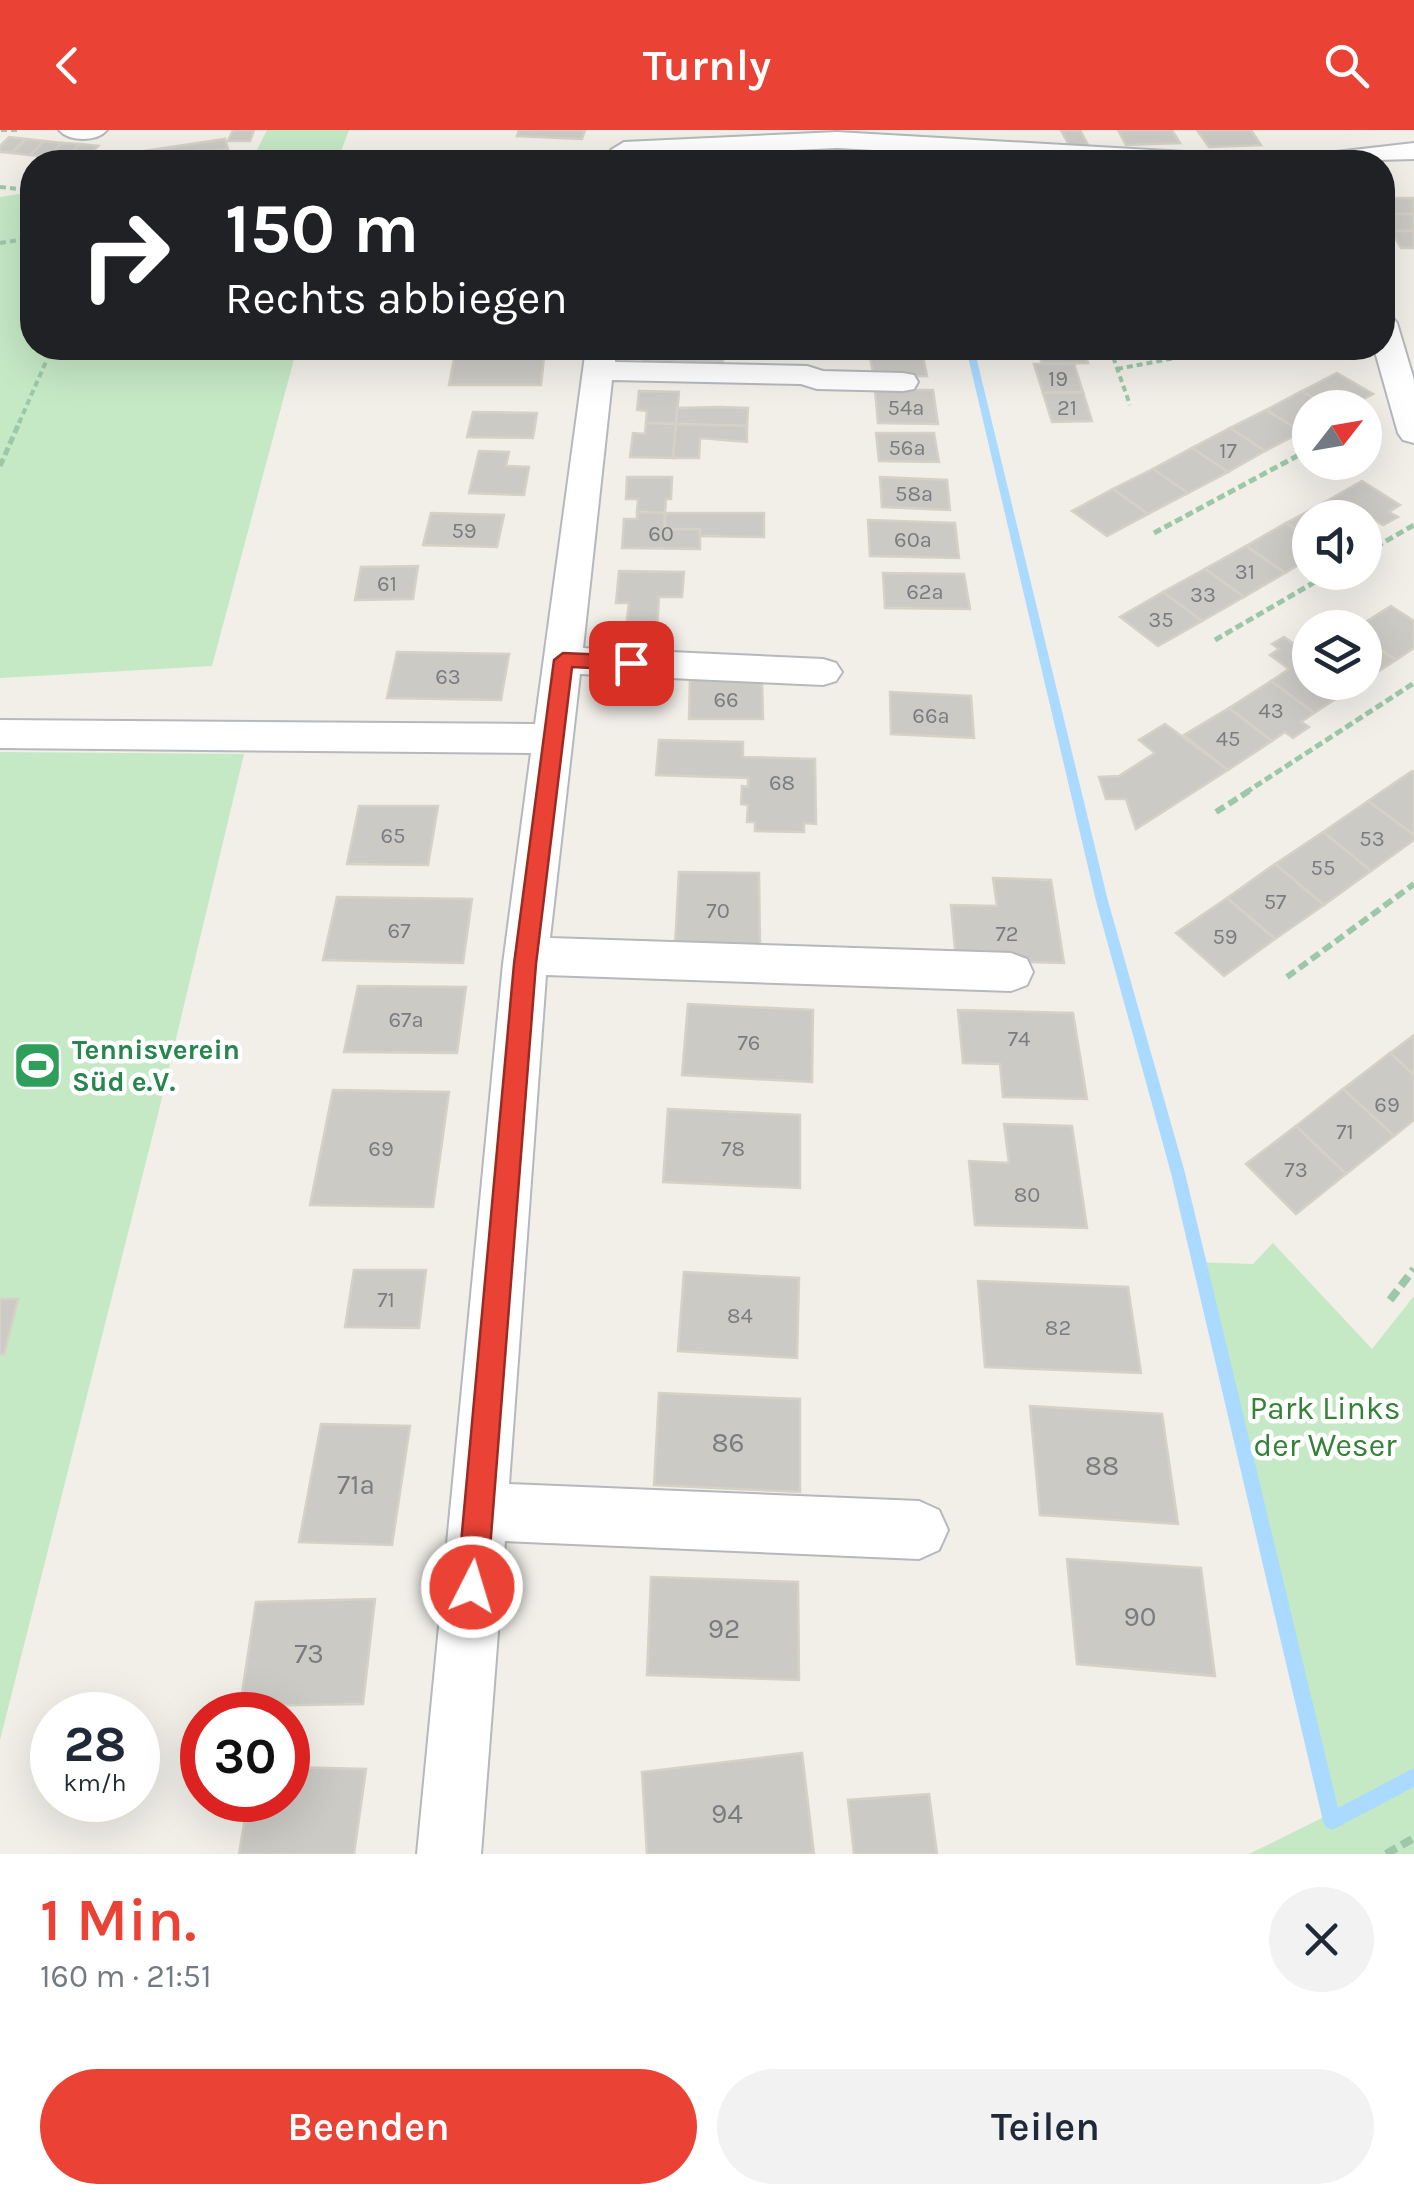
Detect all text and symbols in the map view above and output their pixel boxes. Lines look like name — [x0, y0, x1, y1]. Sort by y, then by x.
icon: back — [40, 38, 95, 93]
icon: search — [1319, 38, 1374, 93]
text: Turnly — [643, 39, 771, 91]
text: 150 m — [225, 188, 419, 270]
icon: right — [60, 190, 190, 320]
text: Rechts abbiegen — [225, 272, 568, 324]
house number: 19 — [1048, 366, 1068, 392]
north arrow — [1292, 390, 1382, 480]
map controls — [1292, 390, 1382, 700]
house number: 54a — [888, 395, 924, 421]
house number: 21 — [1057, 395, 1077, 421]
house number: 56a — [888, 435, 926, 461]
house number: 17 — [1219, 438, 1237, 464]
house number: 58a — [895, 481, 933, 507]
button: sound — [1292, 500, 1382, 590]
house number: 59 — [451, 518, 477, 544]
house number: 60 — [648, 521, 674, 547]
house number: 60a — [894, 527, 932, 553]
house number: 31 — [1235, 559, 1255, 585]
house number: 61 — [377, 571, 397, 597]
house number: 62a — [906, 579, 944, 605]
house number: 33 — [1190, 582, 1216, 608]
house number: 35 — [1148, 607, 1174, 633]
button: layers — [1292, 610, 1382, 700]
pin — [589, 621, 674, 706]
icon: arrive — [604, 636, 659, 691]
house number: 63 — [435, 664, 461, 690]
house number: 66 — [713, 687, 739, 713]
house number: 43 — [1258, 698, 1284, 724]
house number: 66a — [912, 703, 950, 729]
house number: 45 — [1216, 726, 1240, 752]
house number: 68 — [769, 770, 795, 796]
house number: 65 — [380, 823, 406, 849]
house number: 53 — [1359, 826, 1385, 852]
house number: 55 — [1311, 855, 1335, 881]
house number: 57 — [1264, 889, 1286, 915]
house number: 70 — [706, 898, 730, 924]
house number: 67 — [388, 918, 410, 944]
house number: 72 — [995, 921, 1019, 947]
house number: 59 — [1212, 924, 1238, 950]
house number: 67a — [388, 1007, 424, 1033]
house number: 74 — [1008, 1026, 1030, 1052]
house number: 76 — [738, 1030, 760, 1056]
place label: Tennisverein Süd e.V. — [72, 1033, 240, 1098]
sports icon: Tennisverein Süd e.V. — [11, 1039, 63, 1091]
house number: 69 — [1374, 1092, 1400, 1118]
house number: 71 — [1336, 1119, 1354, 1145]
house number: 69 — [368, 1136, 394, 1162]
house number: 78 — [721, 1136, 745, 1162]
house number: 73 — [1284, 1157, 1308, 1183]
house number: 80 — [1014, 1182, 1040, 1208]
house number: 71 — [377, 1287, 395, 1313]
house number: 84 — [727, 1303, 753, 1329]
house number: 82 — [1045, 1315, 1071, 1341]
park label: Park Links der Weser — [1249, 1390, 1401, 1464]
house number: 86 — [711, 1426, 745, 1459]
house number: 88 — [1085, 1449, 1119, 1482]
house number: 71a — [337, 1468, 375, 1501]
position arrow — [420, 1535, 524, 1639]
house number: 90 — [1124, 1600, 1156, 1633]
house number: 92 — [708, 1612, 740, 1645]
house number: 73 — [294, 1637, 324, 1670]
speed limit sign: 30 — [180, 1692, 310, 1822]
text: 28 — [64, 1715, 126, 1774]
text: km/h — [63, 1768, 127, 1797]
house number: 94 — [711, 1797, 743, 1830]
text: 1 Min. — [40, 1885, 196, 1955]
button: close — [1269, 1887, 1374, 1992]
text: 160 m · 21:51 — [40, 1958, 211, 1995]
button: Beenden — [40, 2069, 697, 2184]
button: Teilen — [717, 2069, 1374, 2184]

